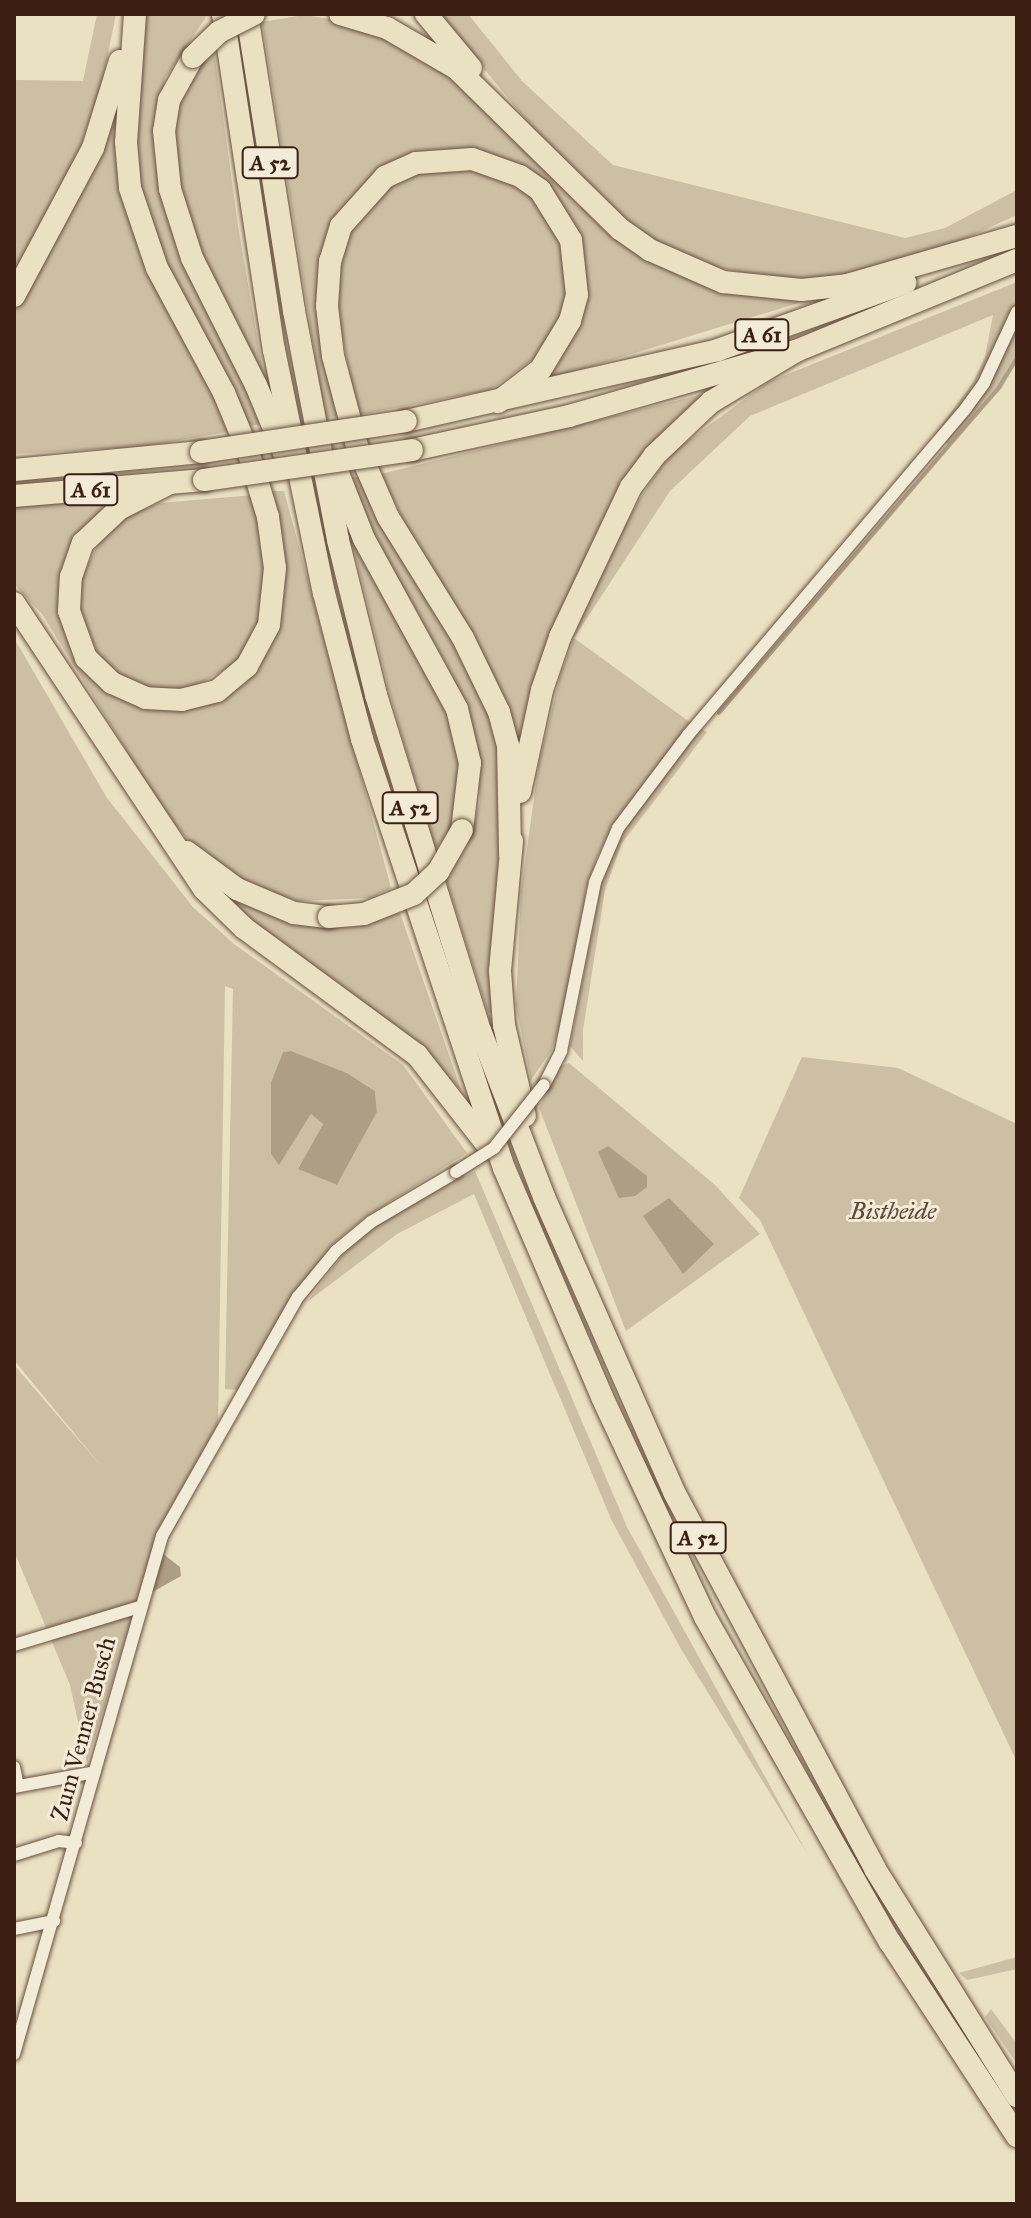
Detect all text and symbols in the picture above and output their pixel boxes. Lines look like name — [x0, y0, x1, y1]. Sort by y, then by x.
road number: A 52 — [240, 145, 300, 181]
road number: A 61 — [734, 317, 790, 353]
road number: A 61 — [63, 472, 119, 508]
road number: A 52 — [380, 790, 440, 826]
park label: Bistheide — [850, 1198, 936, 1226]
road number: A 52 — [668, 1520, 728, 1556]
street label: Zum Venner Busch — [46, 1634, 122, 1824]

